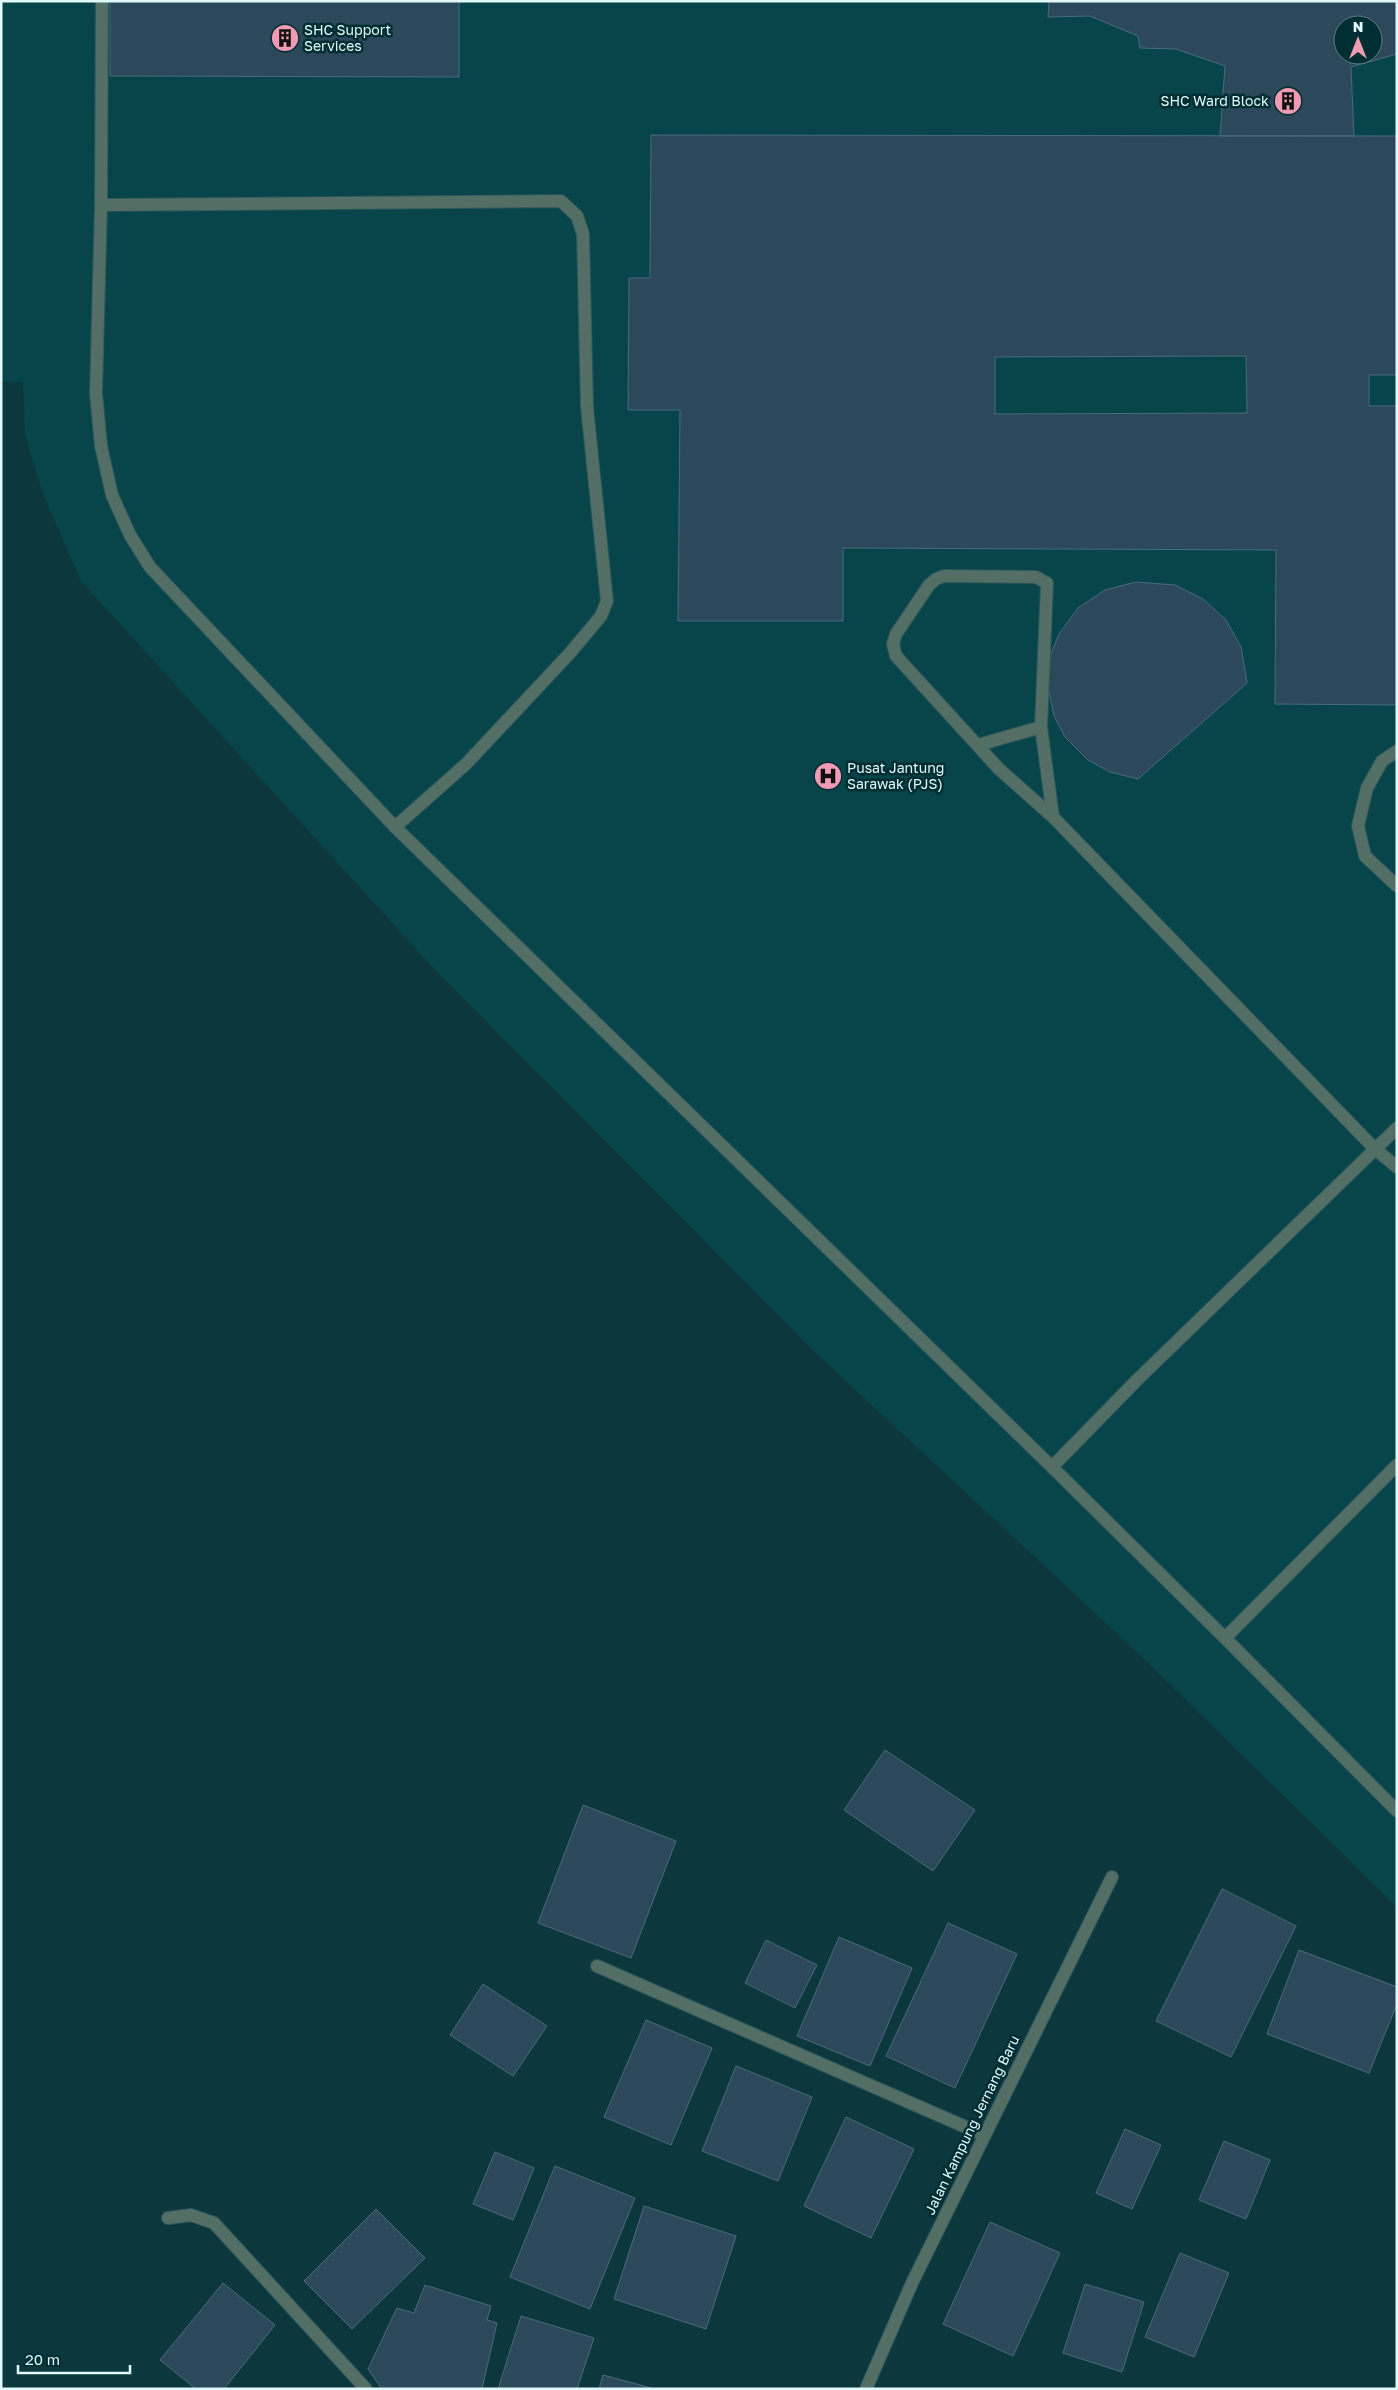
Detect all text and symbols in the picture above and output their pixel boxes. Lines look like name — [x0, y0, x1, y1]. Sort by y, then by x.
north arrow — [1333, 15, 1383, 65]
text: N — [1353, 18, 1363, 35]
place label: SHC Support Services — [304, 21, 391, 54]
building icon: SHC Support Services — [270, 23, 300, 53]
building icon: SHC Ward Block — [1273, 86, 1303, 116]
place label: SHC Ward Block — [1161, 92, 1269, 109]
place label: Pusat Jantung Sarawak (PJS) — [847, 759, 944, 792]
hospital icon: Pusat Jantung Sarawak (PJS) — [813, 761, 843, 791]
street label: Jalan Kampung Jernang Baru — [921, 2032, 1023, 2217]
scale bar — [18, 2342, 130, 2374]
text: 20 m — [25, 2350, 60, 2368]

